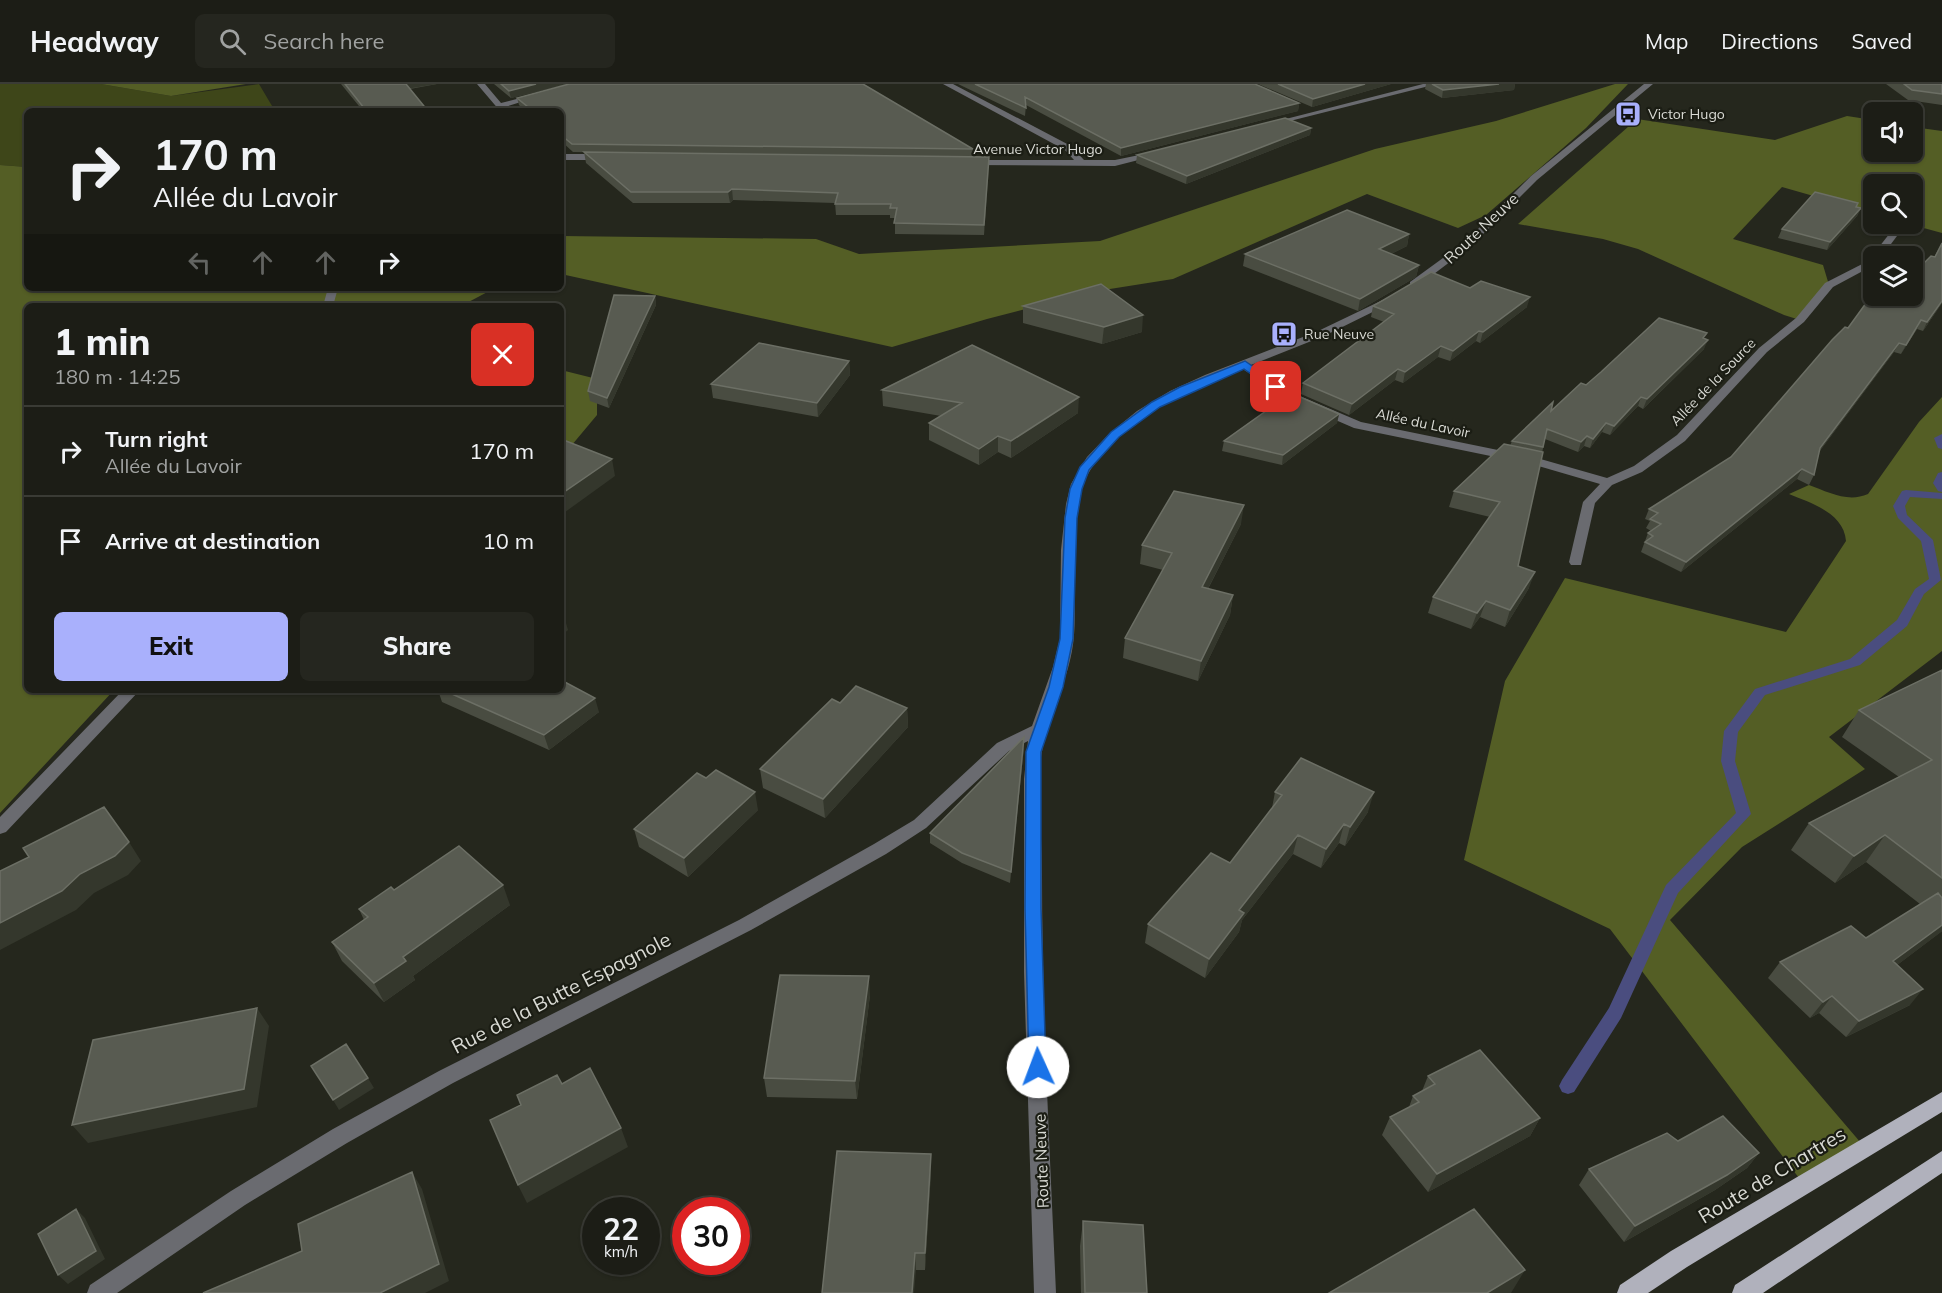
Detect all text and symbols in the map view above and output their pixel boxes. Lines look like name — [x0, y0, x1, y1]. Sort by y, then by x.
search box — [195, 14, 615, 68]
text: Headway — [30, 24, 159, 59]
icon: search — [216, 25, 249, 58]
text: Search here — [264, 27, 385, 55]
text: Map — [1645, 28, 1688, 54]
text: Directions — [1721, 28, 1818, 54]
text: Saved — [1851, 28, 1912, 54]
bus stop icon: Victor Hugo — [1613, 99, 1643, 129]
map controls — [1863, 102, 1923, 306]
button: sound — [1863, 102, 1923, 162]
place label: Victor Hugo — [1648, 105, 1725, 123]
text: 170 m — [153, 128, 278, 181]
icon: right — [54, 132, 132, 210]
street label: Avenue Victor Hugo — [973, 140, 1103, 158]
button: search — [1863, 174, 1923, 234]
text: Allée du Lavoir — [153, 180, 338, 214]
street label: Route Neuve — [1440, 188, 1522, 268]
icon: left — [183, 246, 216, 279]
icon: ahead — [246, 246, 279, 279]
icon: ahead — [309, 246, 342, 279]
icon: right — [372, 246, 405, 279]
button: layers — [1863, 246, 1923, 306]
text: 1 min — [54, 319, 150, 364]
bus stop icon: Rue Neuve — [1269, 319, 1299, 349]
button: close — [471, 323, 534, 386]
place label: Rue Neuve — [1304, 325, 1374, 343]
street label: Allée de la Source — [1667, 334, 1759, 430]
pin — [1250, 361, 1301, 412]
text: 180 m · 14:25 — [54, 364, 180, 389]
icon: arrive — [1259, 370, 1292, 403]
street label: Allée du Lavoir — [1374, 404, 1473, 442]
text: Turn right — [105, 425, 208, 453]
icon: right — [54, 435, 87, 468]
text: 170 m — [469, 437, 534, 465]
text: Allée du Lavoir — [105, 453, 242, 478]
icon: arrive — [54, 525, 87, 558]
text: Arrive at destination — [105, 527, 320, 555]
text: 10 m — [483, 527, 534, 555]
button: Exit — [54, 612, 288, 681]
button: Share — [300, 612, 534, 681]
street label: Rue de la Butte Espagnole — [447, 926, 675, 1059]
position arrow — [1006, 1035, 1070, 1099]
street label: Route Neuve — [1029, 1113, 1053, 1209]
street label: Route de Chartres — [1693, 1121, 1850, 1228]
speed limit sign: 30 — [672, 1197, 750, 1275]
text: 22 — [603, 1210, 639, 1248]
text: km/h — [604, 1242, 638, 1261]

